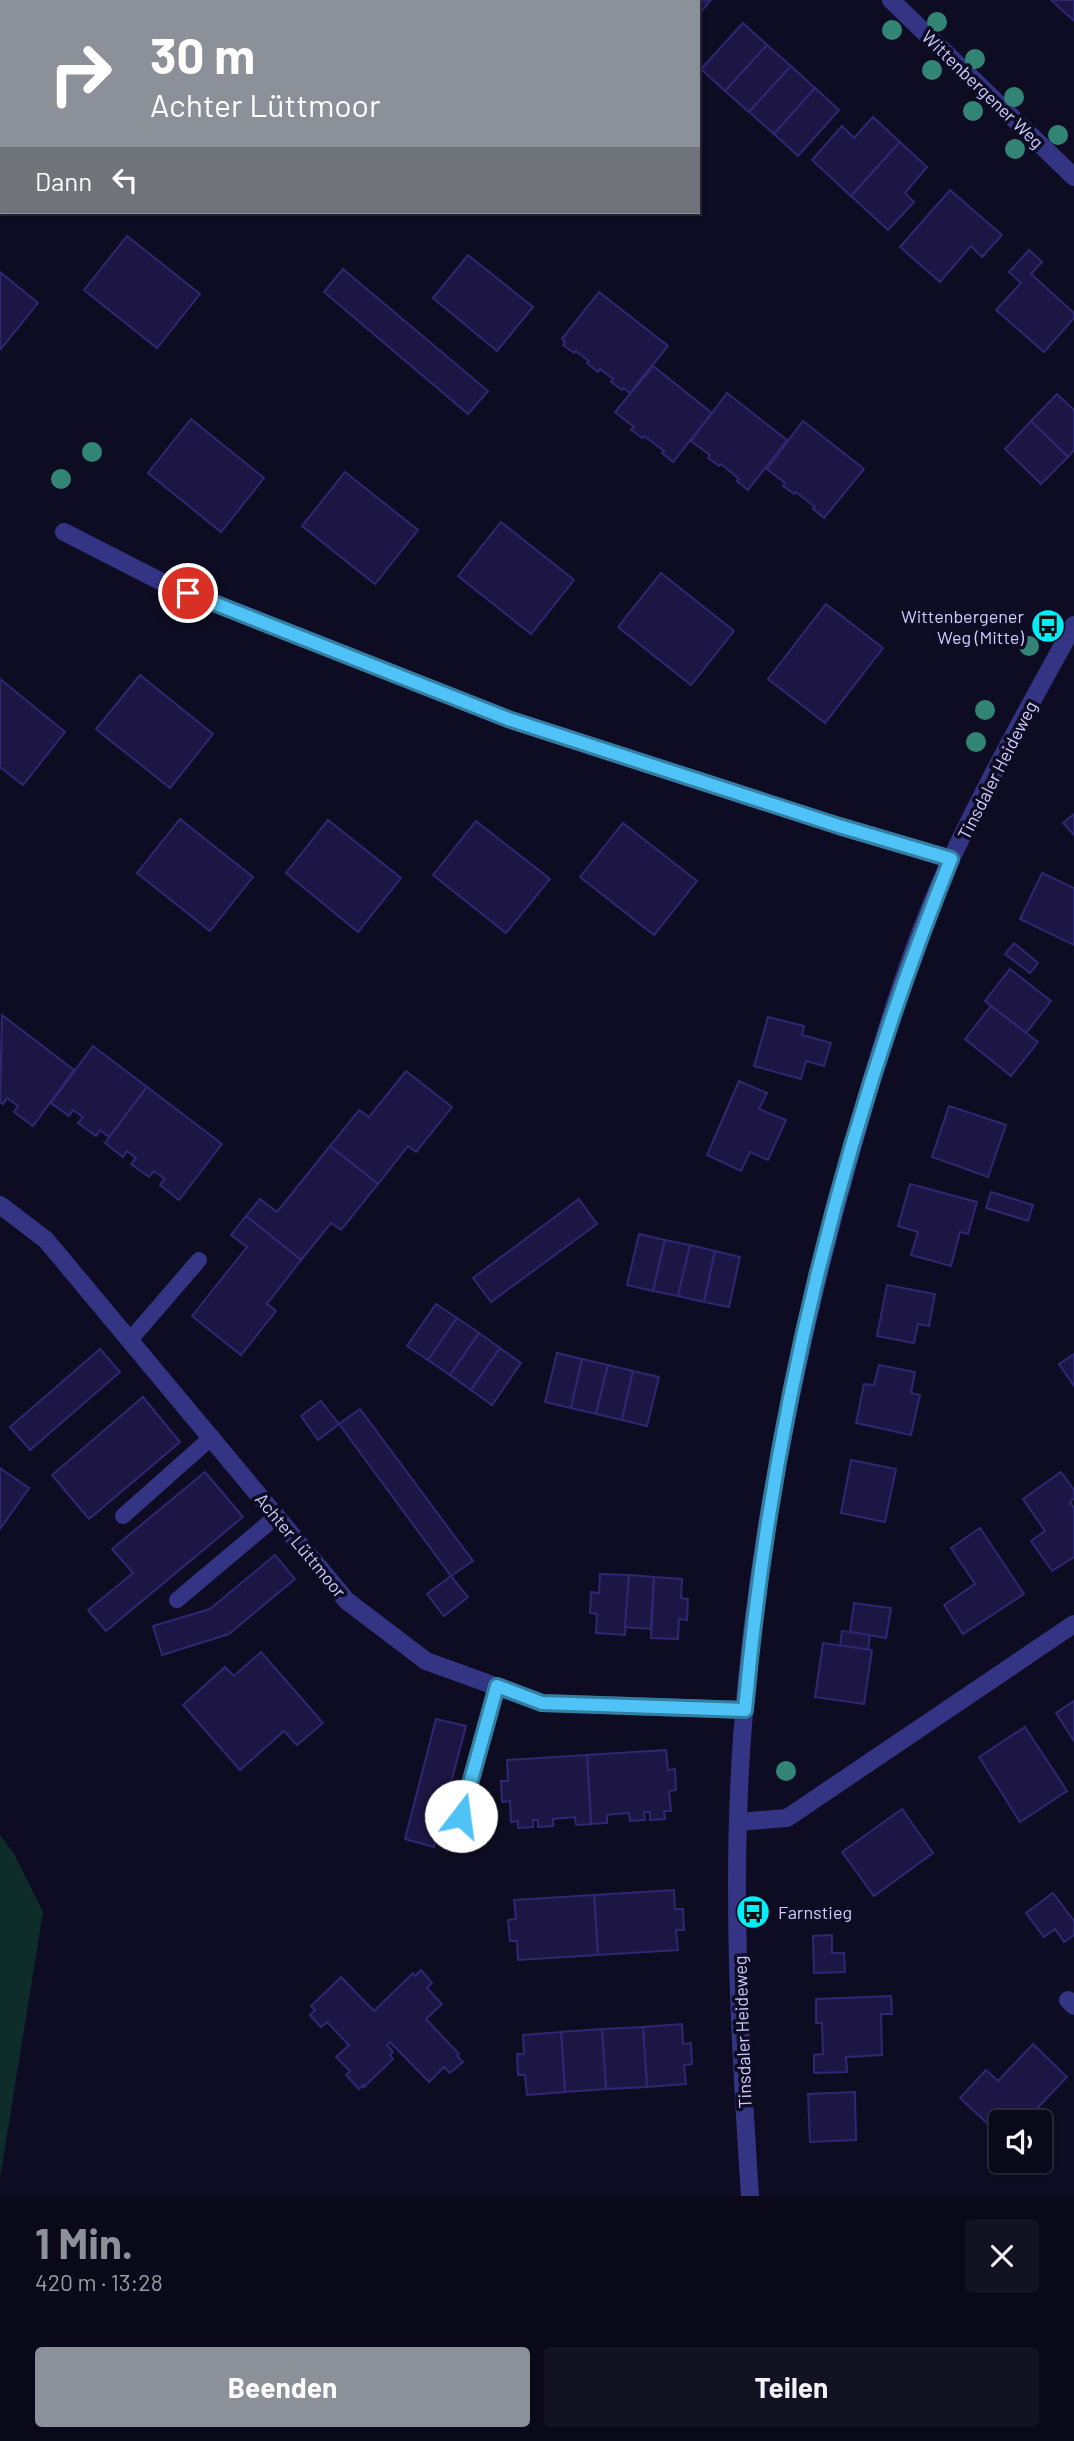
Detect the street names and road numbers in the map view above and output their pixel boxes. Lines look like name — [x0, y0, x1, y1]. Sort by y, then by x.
street label: Wittenbergener Weg — [918, 25, 1048, 153]
street label: Tinsdaler Heideweg — [952, 697, 1042, 843]
street label: Achter Lüttmoor — [251, 1488, 351, 1602]
street label: Tinsdaler Heideweg — [728, 1955, 756, 2109]

